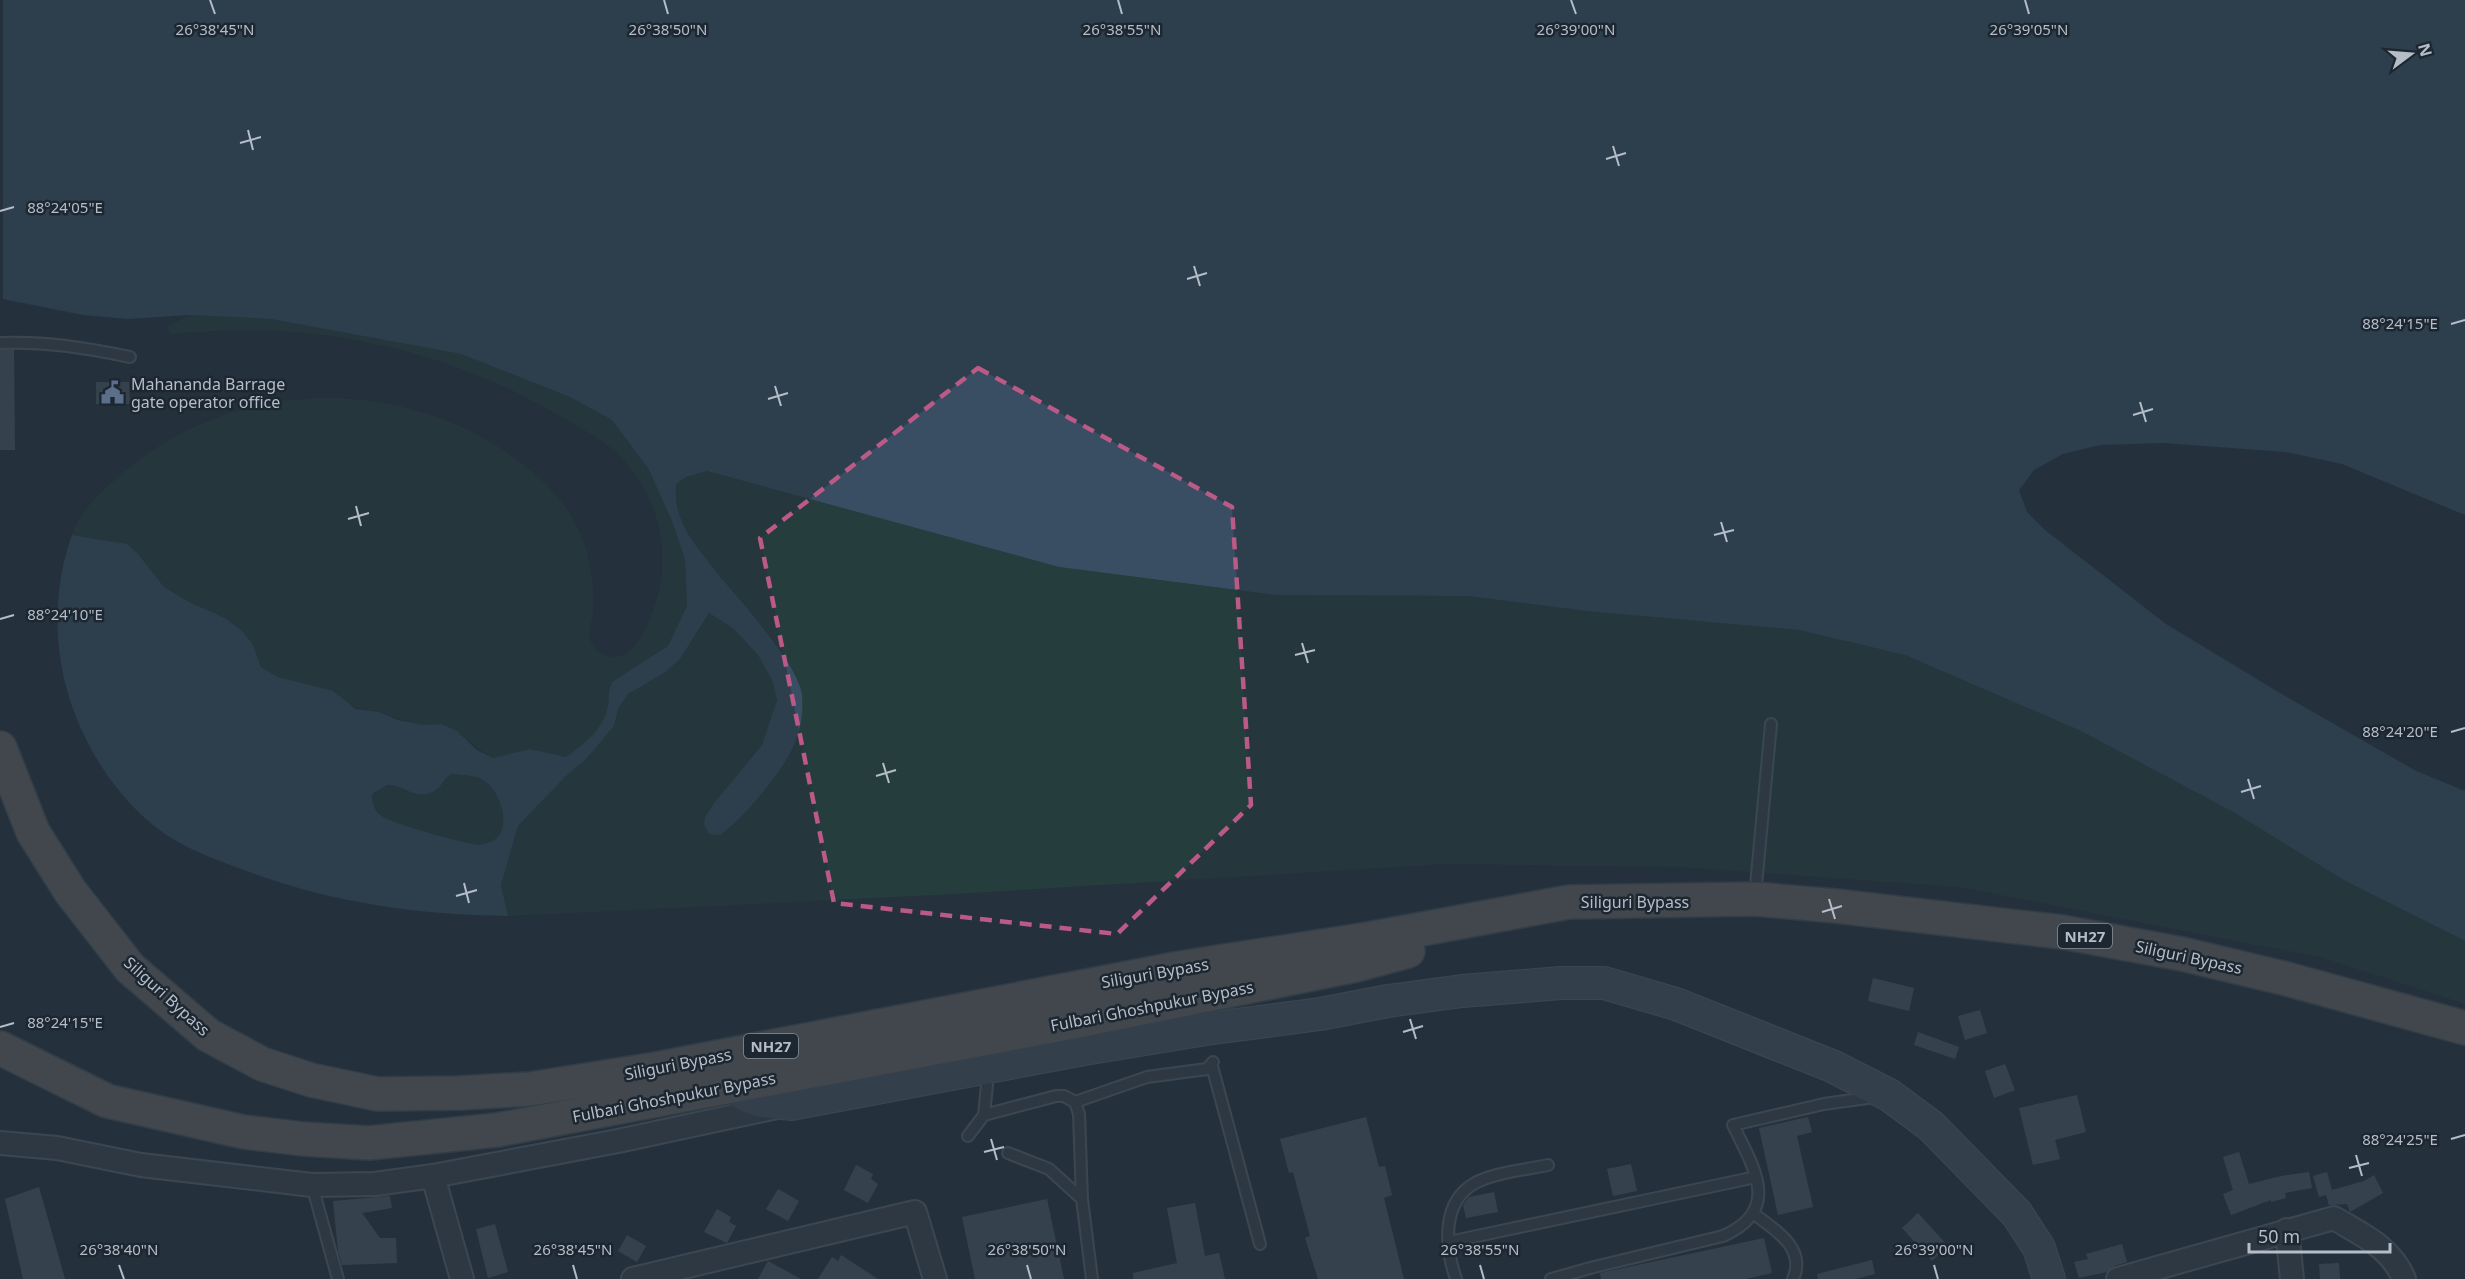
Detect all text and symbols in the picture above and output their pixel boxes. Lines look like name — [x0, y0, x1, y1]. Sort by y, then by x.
text: 26°38'45"N — [176, 19, 254, 39]
text: 26°38'50"N — [629, 19, 707, 39]
text: 26°38'55"N — [1083, 19, 1161, 39]
text: 26°39'00"N — [1537, 19, 1615, 39]
text: 26°39'05"N — [1990, 19, 2068, 39]
north arrow — [2381, 24, 2441, 84]
text: N — [2413, 41, 2438, 59]
text: 88°24'05"E — [27, 197, 103, 217]
text: 88°24'15"E — [2362, 313, 2438, 333]
place label: Mahananda Barrage gate operator office — [131, 373, 285, 413]
public building icon: Mahananda Barrage gate operator office — [100, 380, 126, 406]
text: 88°24'10"E — [27, 604, 103, 624]
text: 88°24'20"E — [2362, 721, 2438, 741]
street label: Siliguri Bypass — [1581, 891, 1689, 913]
road number: NH27 — [2058, 924, 2112, 948]
street label: Siliguri Bypass — [2134, 935, 2244, 979]
street label: Siliguri Bypass — [119, 952, 215, 1040]
street label: Siliguri Bypass — [1100, 953, 1210, 993]
street label: Fulbari Ghoshpukur Bypass — [1049, 976, 1255, 1036]
text: 88°24'15"E — [27, 1012, 103, 1032]
road number: NH27 — [744, 1034, 798, 1058]
street label: Siliguri Bypass — [623, 1043, 733, 1085]
street label: Fulbari Ghoshpukur Bypass — [571, 1067, 777, 1127]
text: 88°24'25"E — [2362, 1129, 2438, 1149]
scale bar — [2249, 1216, 2390, 1254]
text: 50 m — [2258, 1224, 2300, 1248]
text: 26°38'40"N — [80, 1239, 158, 1259]
text: 26°38'45"N — [534, 1239, 612, 1259]
text: 26°38'50"N — [988, 1239, 1066, 1259]
text: 26°38'55"N — [1441, 1239, 1519, 1259]
text: 26°39'00"N — [1895, 1239, 1973, 1259]

